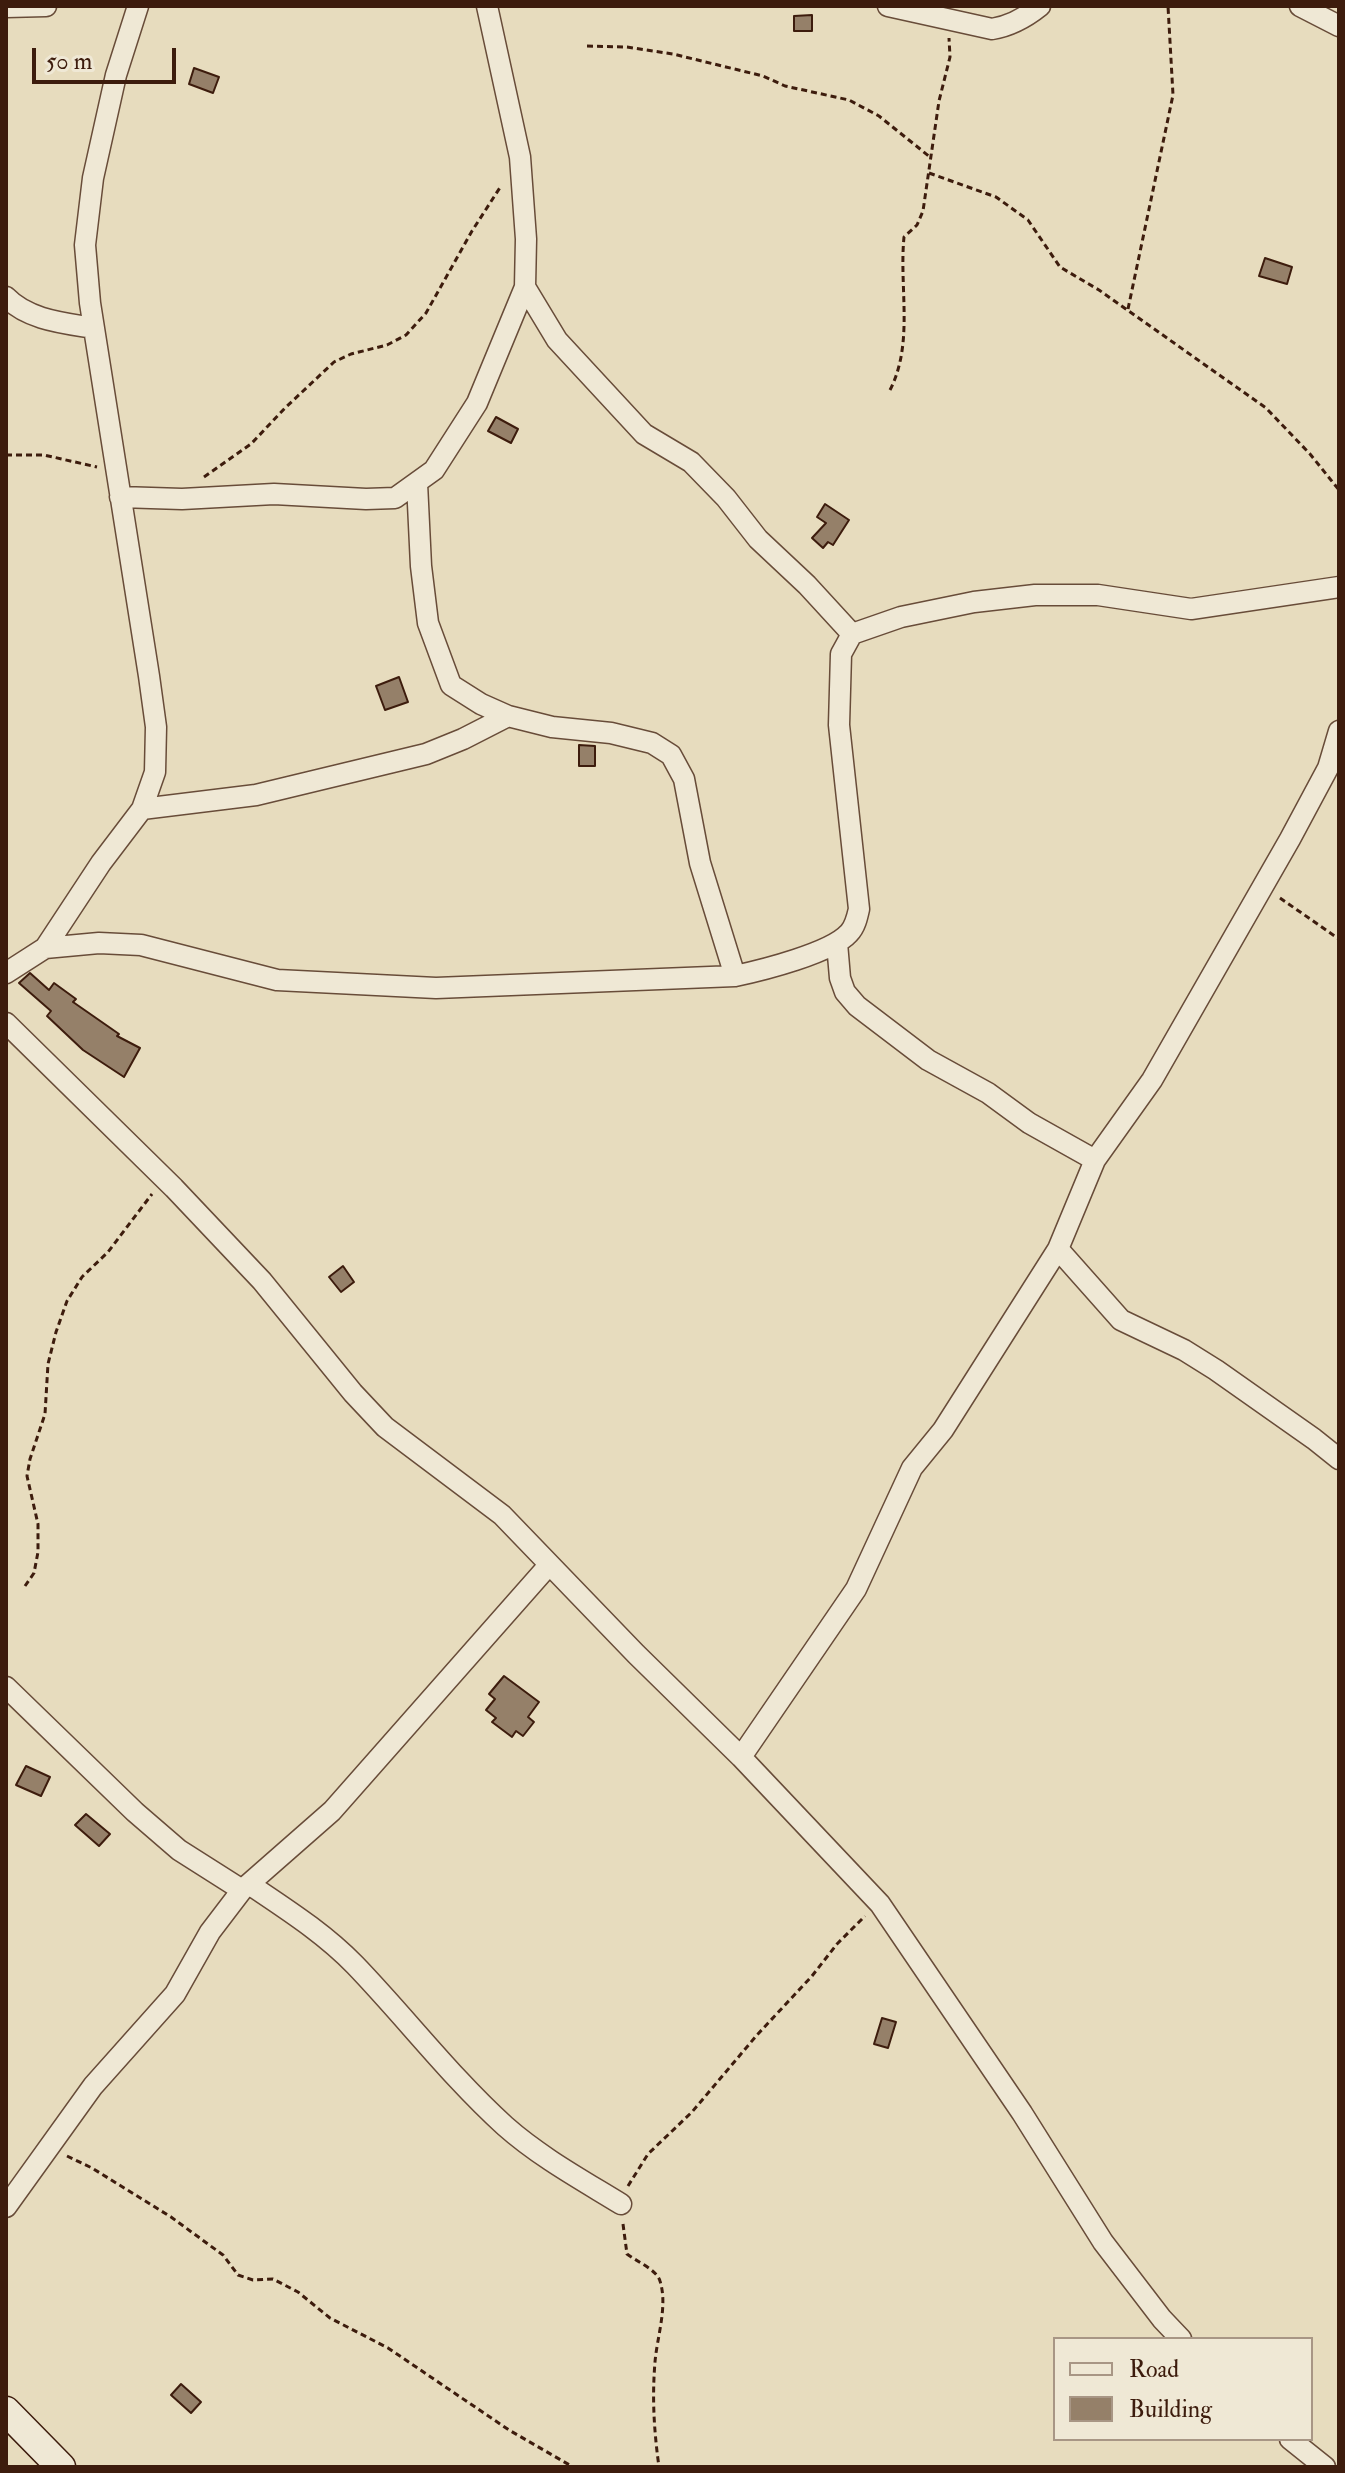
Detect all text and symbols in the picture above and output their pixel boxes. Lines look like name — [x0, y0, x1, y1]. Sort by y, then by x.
scale bar — [36, 32, 180, 82]
text: 50 m — [46, 46, 92, 77]
legend — [1053, 2337, 1313, 2441]
text: Road — [1129, 2354, 1179, 2385]
text: Building — [1129, 2394, 1212, 2425]

